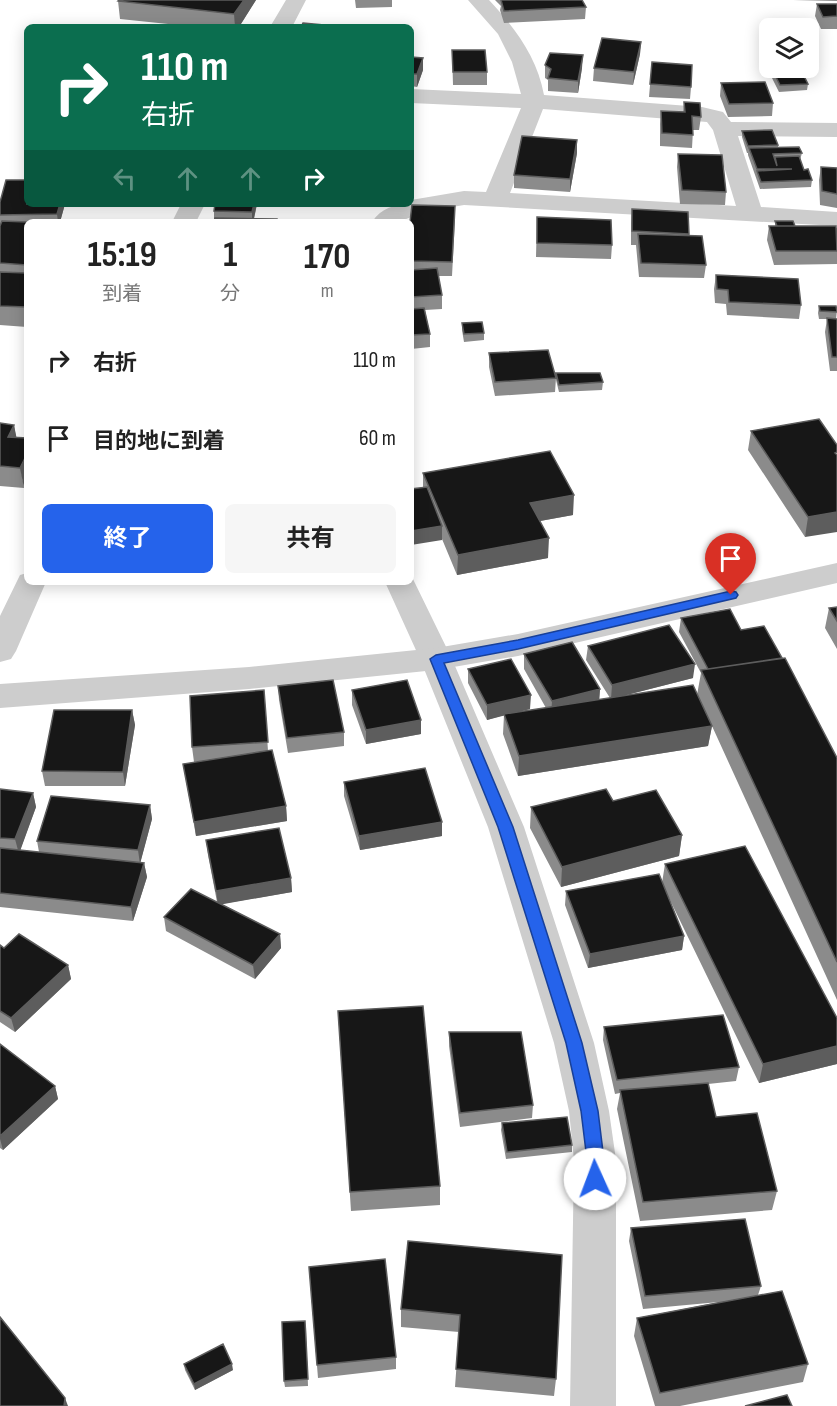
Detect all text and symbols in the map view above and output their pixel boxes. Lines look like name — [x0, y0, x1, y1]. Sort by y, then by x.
map controls — [759, 18, 819, 78]
button: layers — [759, 18, 819, 78]
text: 110 m — [141, 42, 228, 93]
icon: right — [42, 48, 120, 126]
text: 右折 — [141, 100, 195, 132]
icon: left — [108, 162, 141, 195]
icon: ahead — [171, 162, 204, 195]
icon: ahead — [234, 162, 267, 195]
icon: right — [297, 162, 330, 195]
text: 15:19 — [88, 234, 157, 277]
text: 1 — [223, 234, 237, 277]
text: 170 — [304, 236, 350, 279]
text: m — [321, 279, 334, 303]
text: 到着 — [102, 282, 142, 306]
text: 分 — [220, 282, 240, 306]
icon: right — [42, 344, 75, 377]
text: 110 m — [353, 347, 396, 374]
text: 右折 — [93, 350, 137, 377]
icon: arrive — [42, 422, 75, 455]
text: 60 m — [359, 425, 396, 452]
text: 目的地に到着 — [93, 428, 225, 455]
button: 終了 — [42, 504, 213, 573]
button: 共有 — [225, 504, 396, 573]
pin — [705, 533, 756, 595]
icon: arrive — [714, 542, 747, 575]
position arrow — [563, 1147, 627, 1211]

